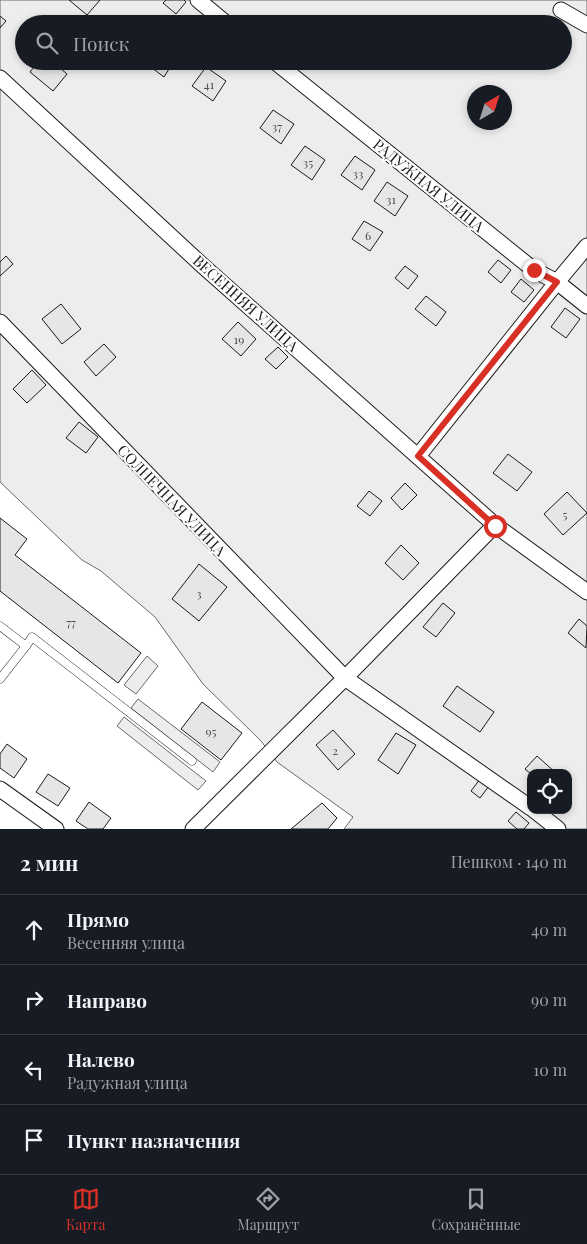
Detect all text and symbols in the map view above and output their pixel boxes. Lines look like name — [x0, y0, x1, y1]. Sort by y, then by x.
search box — [15, 15, 572, 70]
icon: search — [33, 29, 61, 57]
text: Поиск — [73, 30, 129, 56]
house number: 41 — [204, 76, 215, 92]
north arrow — [467, 85, 512, 130]
house number: 37 — [272, 118, 282, 134]
street label: РАДУЖНАЯ УЛИЦА — [369, 134, 489, 236]
house number: 35 — [303, 154, 313, 170]
house number: 33 — [353, 165, 363, 181]
house number: 31 — [386, 191, 396, 207]
house number: 6 — [365, 227, 371, 243]
street label: ВЕСЕННЯЯ УЛИЦА — [189, 250, 303, 356]
route end — [523, 259, 546, 282]
house number: 19 — [234, 331, 244, 347]
street label: СОЛНЕЧНАЯ УЛИЦА — [113, 440, 231, 561]
house number: 5 — [563, 506, 568, 522]
route start — [484, 515, 507, 538]
house number: 3 — [196, 585, 202, 601]
house number: 77 — [66, 614, 76, 630]
house number: 95 — [205, 723, 217, 739]
house number: 2 — [332, 742, 338, 758]
map controls — [527, 769, 572, 814]
button: locate — [527, 769, 572, 814]
text: 2 мин — [20, 848, 78, 876]
text: Пешком · 140 m — [451, 851, 567, 872]
text: Прямо — [67, 906, 129, 932]
icon: ahead — [20, 916, 48, 944]
text: 40 m — [531, 919, 567, 940]
text: Весенняя улица — [67, 932, 185, 953]
icon: right — [20, 986, 48, 1014]
text: Направо — [67, 987, 147, 1013]
text: 90 m — [531, 989, 567, 1010]
text: Налево — [67, 1046, 135, 1072]
icon: left — [20, 1056, 48, 1084]
text: 10 m — [533, 1059, 567, 1080]
text: Радужная улица — [67, 1072, 188, 1093]
icon: arrive — [20, 1126, 48, 1154]
text: Пункт назначения — [67, 1127, 240, 1153]
tab: Карта — [66, 1185, 105, 1234]
tab: Маршрут — [238, 1185, 299, 1234]
tab: Сохранённые — [431, 1185, 521, 1234]

